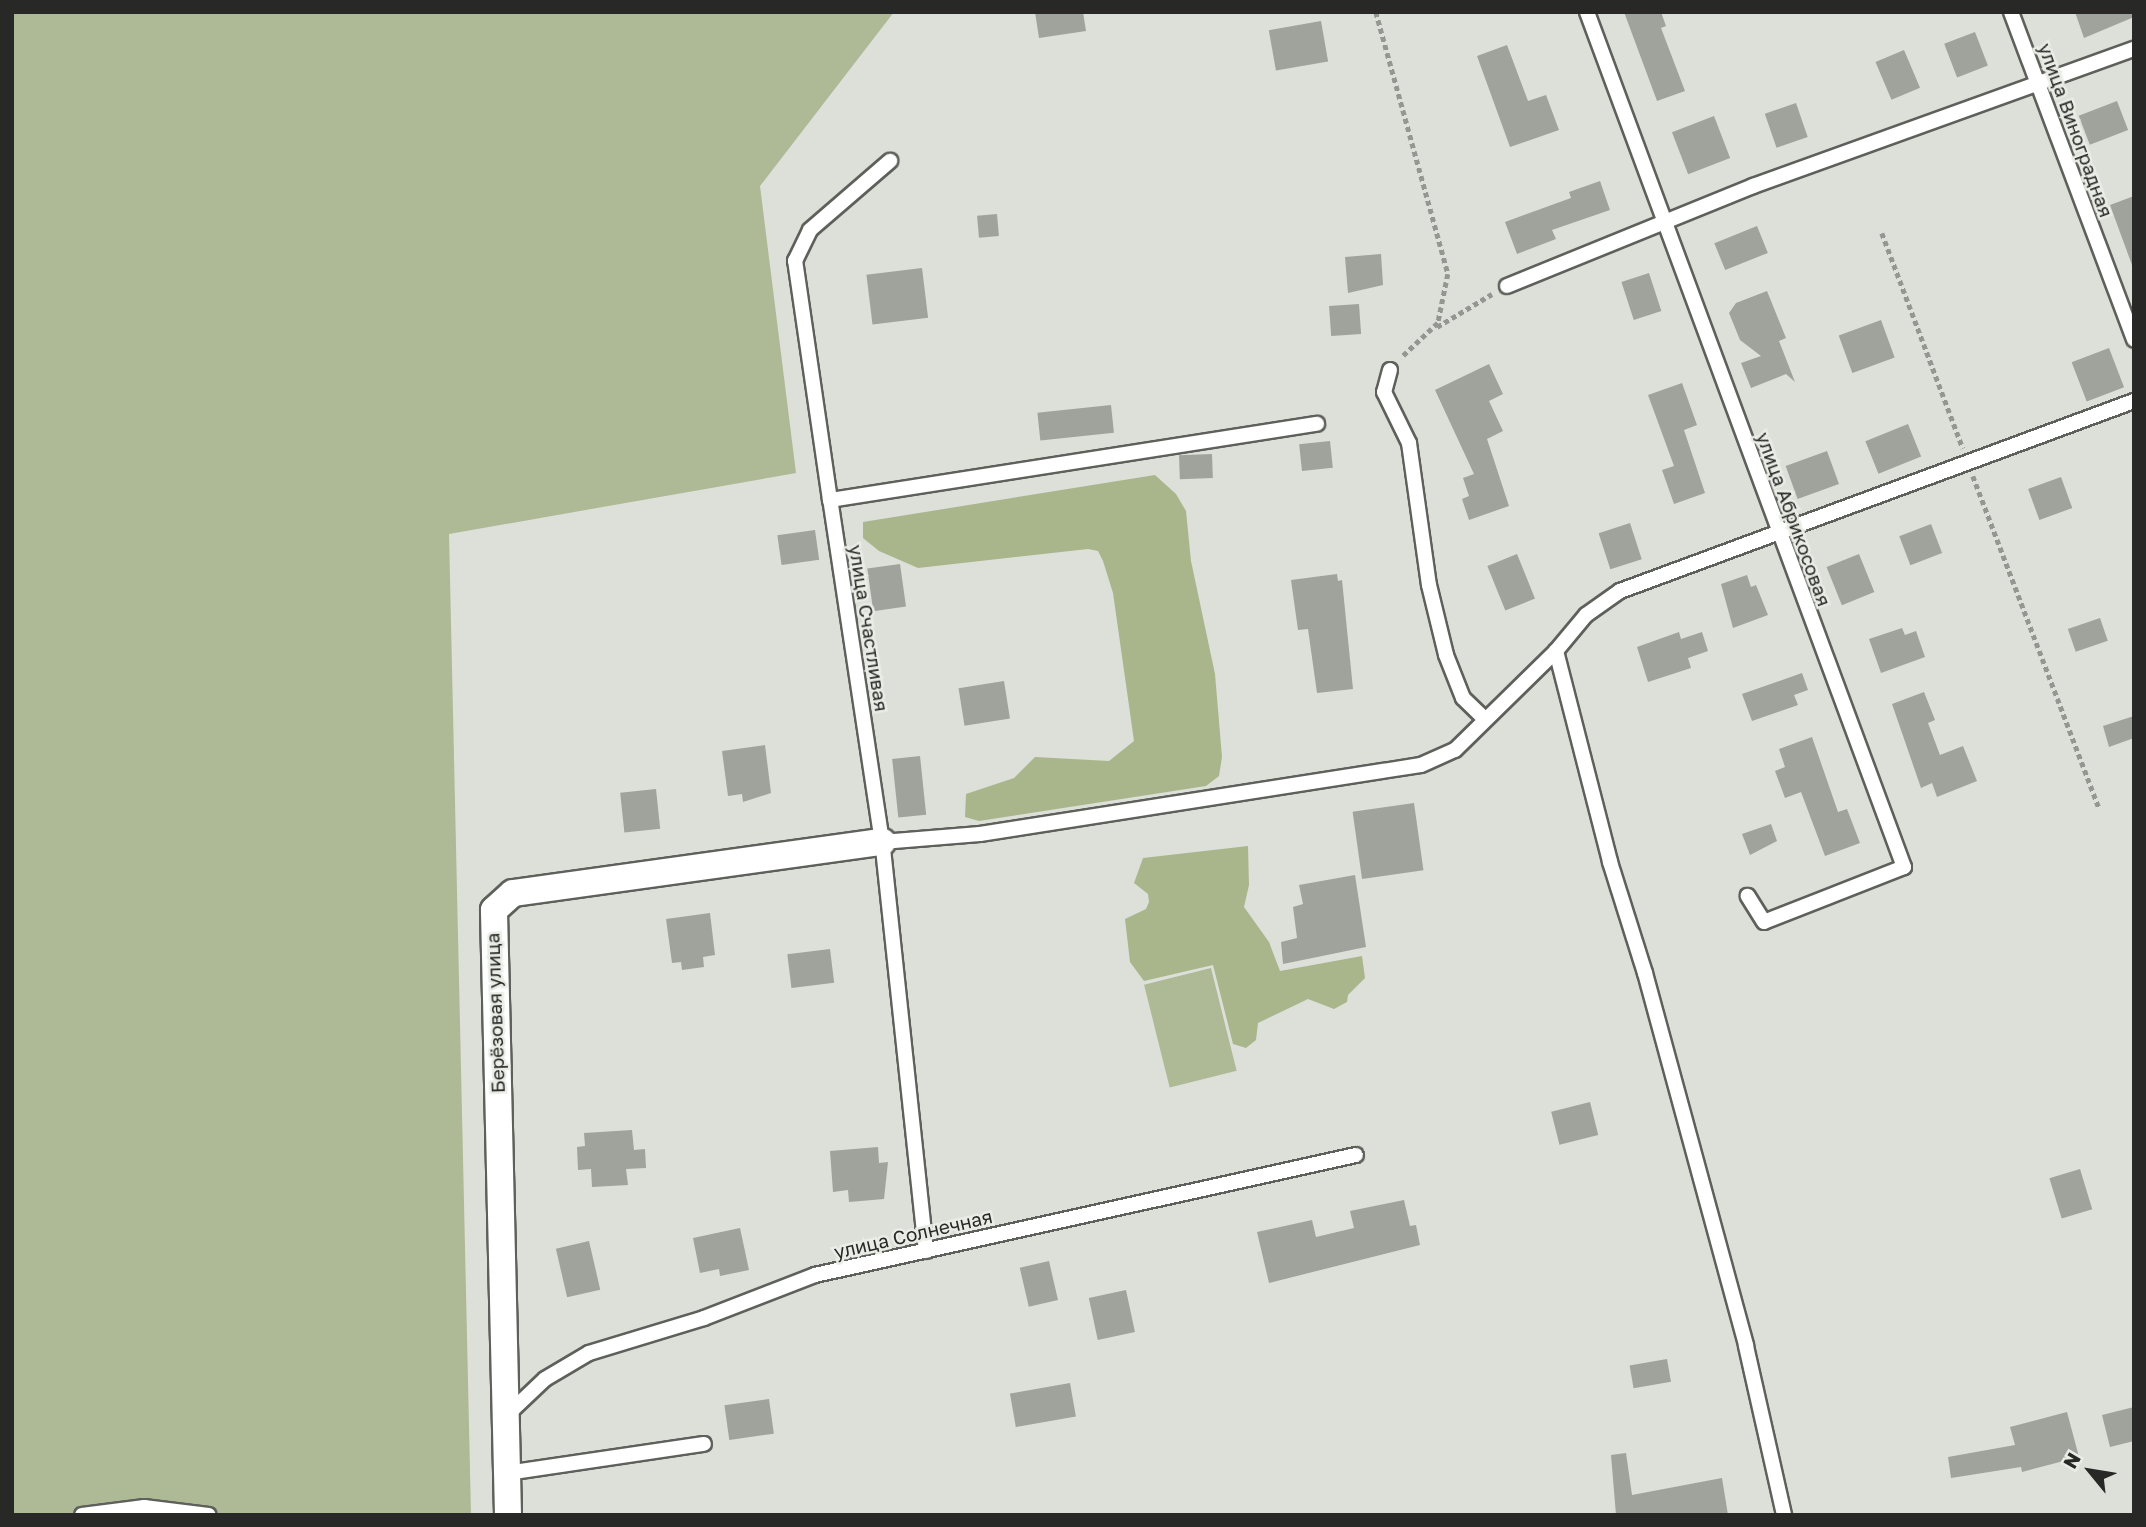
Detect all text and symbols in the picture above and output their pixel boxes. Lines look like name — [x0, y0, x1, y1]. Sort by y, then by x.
street label: улица Виноградная — [2034, 40, 2118, 220]
street label: улица Абрикосовая — [1752, 429, 1836, 609]
street label: улица Счастливая — [845, 543, 893, 713]
street label: Берёзовая улица — [481, 932, 509, 1094]
street label: улица Солнечная — [832, 1205, 994, 1263]
north arrow — [2055, 1436, 2125, 1506]
text: N — [2058, 1448, 2085, 1472]

